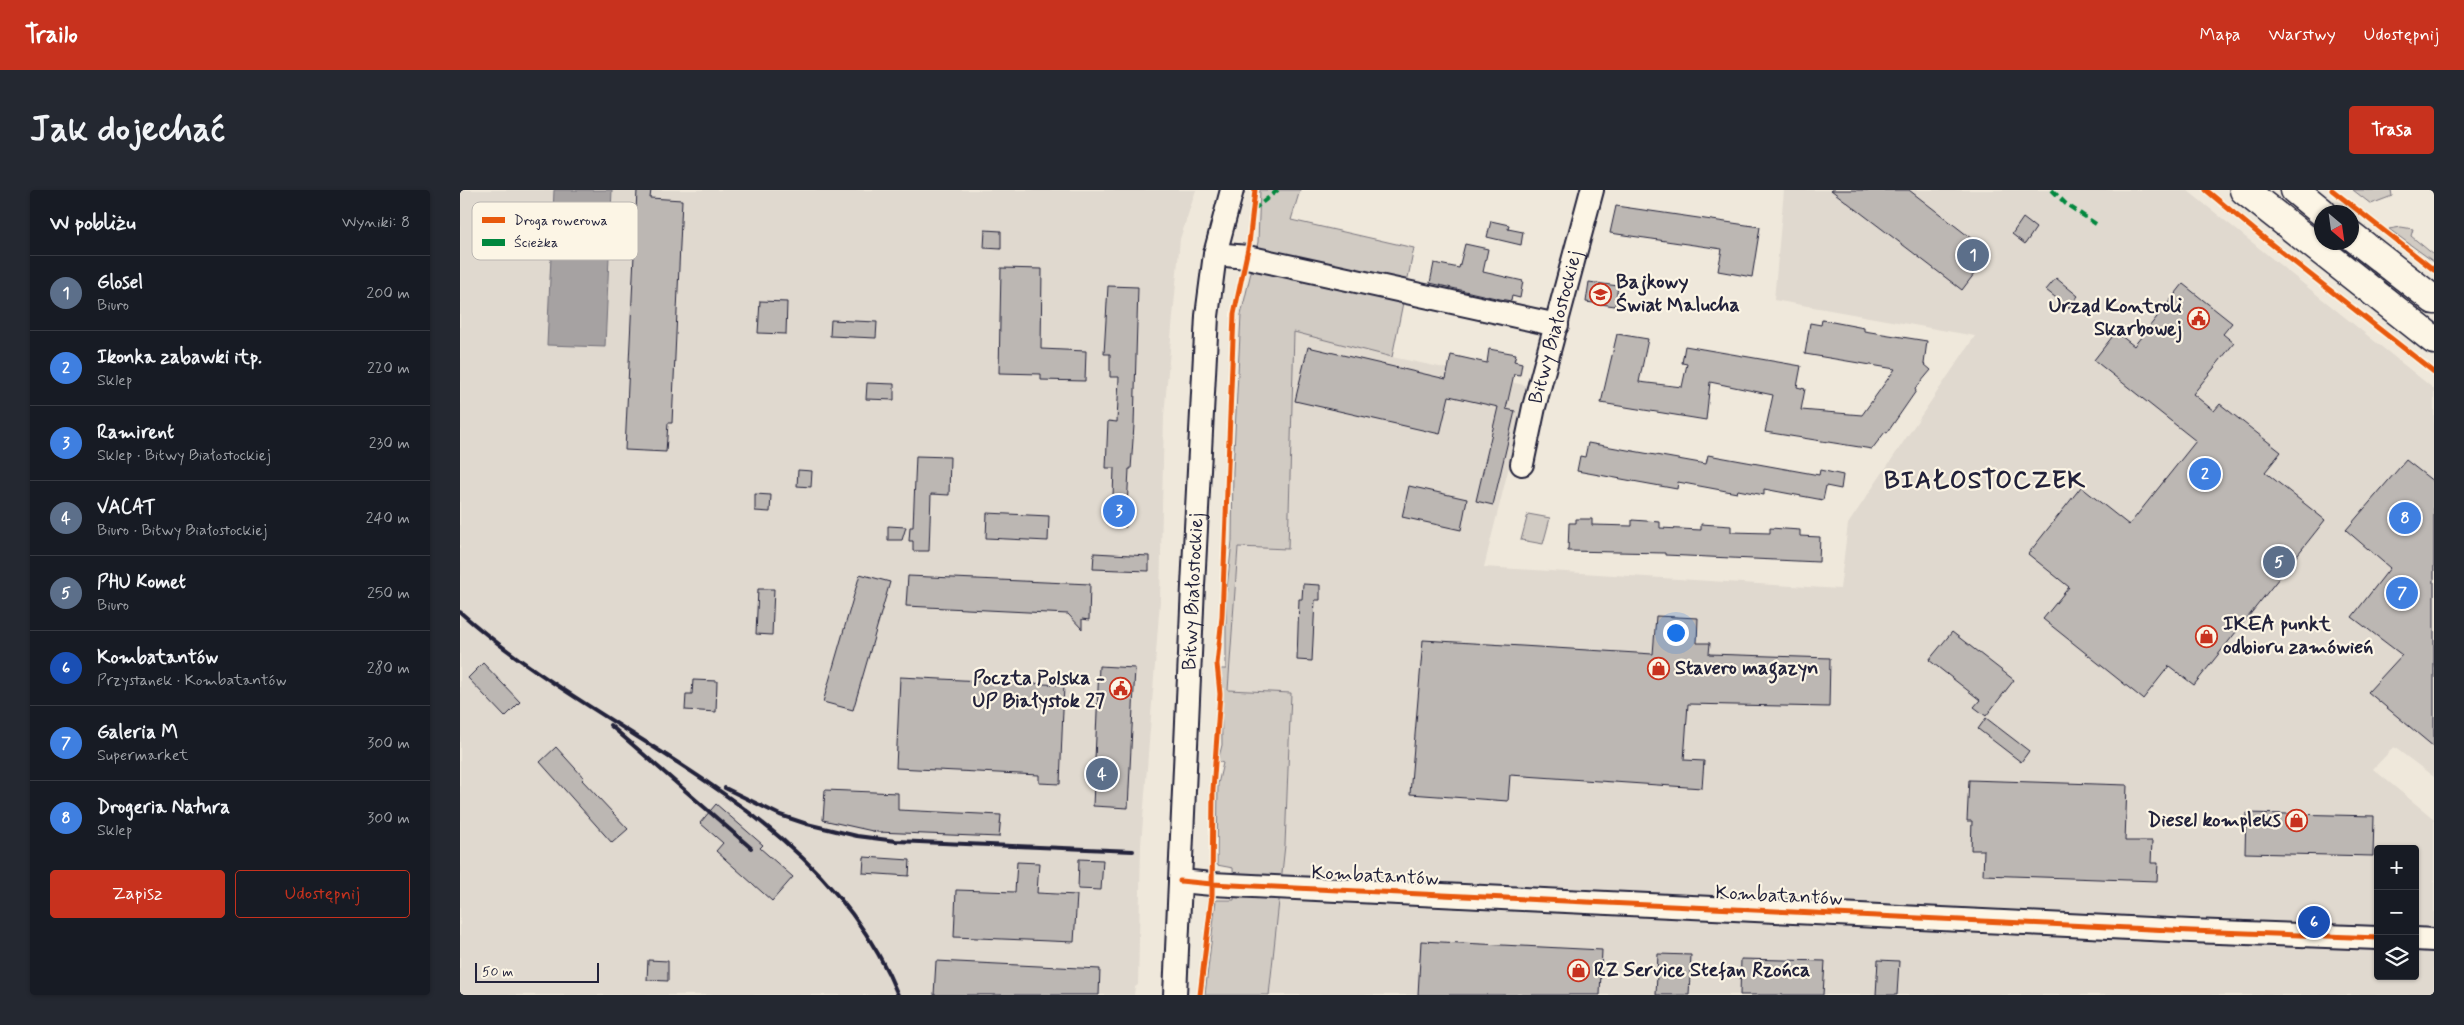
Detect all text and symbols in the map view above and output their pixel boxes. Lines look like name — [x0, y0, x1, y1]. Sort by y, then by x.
text: Trailo — [25, 20, 78, 51]
text: Mapa — [2200, 23, 2241, 47]
text: Warstwy — [2269, 23, 2336, 47]
text: Udostępnij — [2364, 23, 2439, 47]
button: Trasa — [2349, 106, 2434, 154]
text: Jak dojechać — [30, 107, 225, 153]
legend — [472, 202, 638, 260]
north arrow — [2314, 205, 2359, 250]
text: W pobliżu — [50, 209, 136, 237]
text: Wyniki: 8 — [342, 212, 410, 233]
text: Droga rowerowa — [514, 212, 608, 230]
text: Ścieżka — [514, 234, 558, 252]
pin: 1 — [1957, 236, 1989, 274]
street label: Bitwy Białostockiej — [1522, 247, 1589, 407]
place label: Bajkowy Świat Malucha — [1616, 269, 1740, 319]
text: Glosel — [97, 270, 143, 295]
school or university icon: Bajkowy Świat Malucha — [1588, 282, 1612, 306]
text: 1 — [62, 283, 70, 304]
text: 200 m — [366, 283, 410, 304]
place label: Urząd Kontroli Skarbowej — [2049, 293, 2182, 343]
text: Biuro — [97, 295, 129, 316]
public building icon: Urząd Kontroli Skarbowej — [2186, 306, 2210, 330]
text: Ikonka zabawki itp. — [97, 345, 262, 370]
text: 2 — [62, 358, 70, 379]
text: 220 m — [367, 358, 410, 379]
text: Sklep — [97, 370, 132, 391]
text: Ramirent — [97, 420, 174, 445]
text: 3 — [62, 433, 70, 454]
text: 230 m — [369, 433, 410, 454]
text: Sklep · Bitwy Białostockiej — [97, 445, 271, 466]
pin: 2 — [2189, 455, 2221, 493]
district label: BIAŁOSTOCZEK — [1884, 465, 2086, 498]
pin: 3 — [1103, 492, 1135, 530]
text: VACAT — [97, 495, 156, 520]
pin: 8 — [2389, 499, 2421, 537]
text: 4 — [61, 508, 71, 529]
text: 240 m — [366, 508, 410, 529]
street label: Bitwy Białostockiej — [1176, 512, 1210, 671]
text: Biuro · Bitwy Białostockiej — [97, 520, 267, 541]
pin: 5 — [2263, 543, 2295, 581]
text: PHU Komet — [97, 570, 186, 595]
pin: 7 — [2386, 574, 2418, 612]
text: 5 — [61, 583, 71, 604]
text: 250 m — [367, 583, 410, 604]
text: Biuro — [97, 595, 129, 616]
place label: IKEA punkt odbioru zamówień — [2223, 611, 2373, 661]
your location — [1663, 620, 1689, 646]
shop icon: IKEA punkt odbioru zamówień — [2195, 624, 2219, 648]
text: Kombatantów — [97, 645, 218, 670]
place label: Stavero magazyn — [1675, 655, 1818, 684]
shop icon: Stavero magazyn — [1647, 656, 1671, 680]
text: 6 — [62, 658, 70, 679]
text: 280 m — [367, 658, 410, 679]
place label: Poczta Polska - UP Białystok 27 — [972, 665, 1105, 715]
text: Przystanek · Kombatantów — [97, 670, 287, 691]
public building icon: Poczta Polska - UP Białystok 27 — [1109, 677, 1133, 701]
text: Galeria M — [97, 720, 178, 745]
text: 7 — [61, 733, 71, 754]
text: 300 m — [367, 733, 410, 754]
text: Supermarket — [97, 745, 188, 766]
pin: 4 — [1086, 755, 1118, 793]
text: Drogeria Natura — [97, 795, 230, 820]
place label: Diesel kompleks — [2147, 807, 2281, 834]
text: 8 — [61, 808, 71, 829]
text: 300 m — [367, 808, 410, 829]
shop icon: Diesel kompleks — [2285, 808, 2309, 832]
text: Sklep — [97, 820, 132, 841]
map controls — [2374, 845, 2419, 980]
button: + — [2374, 845, 2419, 890]
street label: Kombatantów — [1311, 859, 1440, 893]
button: Zapisz — [50, 870, 225, 918]
button: Udostępnij — [235, 870, 410, 918]
street label: Kombatantów — [1715, 879, 1844, 913]
button: − — [2374, 890, 2419, 935]
pin: 6 — [2298, 903, 2330, 941]
button: layers — [2374, 935, 2419, 980]
place label: RZ Service Stefan Rzońca — [1594, 957, 1810, 984]
shop icon: RZ Service Stefan Rzońca — [1566, 958, 1590, 982]
scale bar — [475, 960, 599, 983]
text: 50 m — [482, 963, 513, 981]

